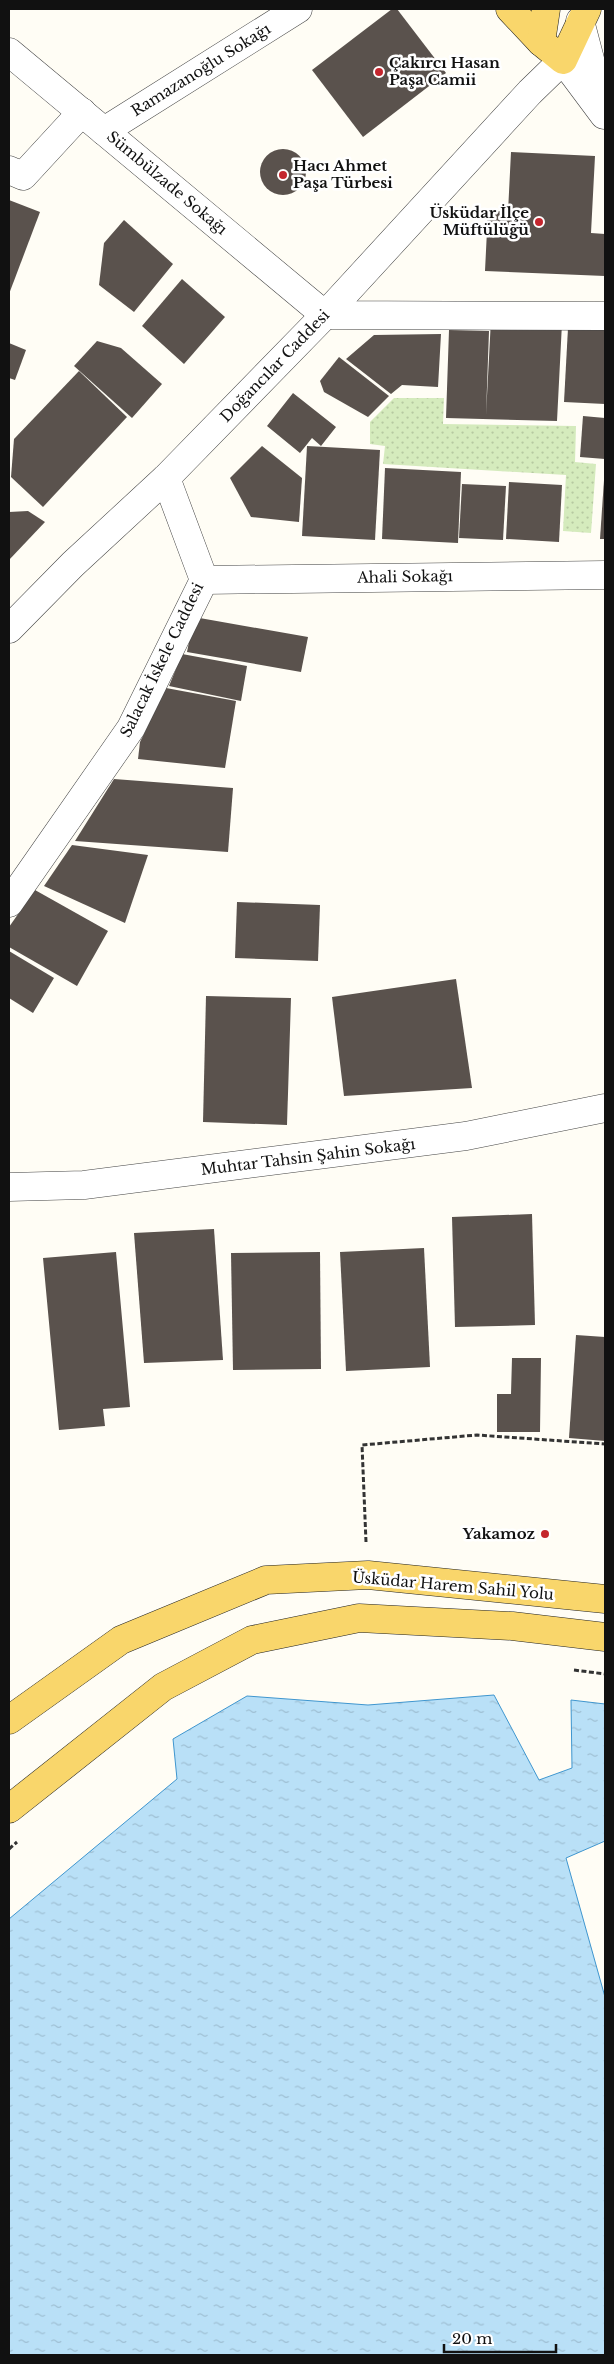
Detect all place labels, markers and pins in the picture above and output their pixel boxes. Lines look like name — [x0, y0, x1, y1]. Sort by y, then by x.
place label: Çakırcı Hasan Paşa Camii — [389, 53, 500, 89]
marker: Çakırcı Hasan Paşa Camii — [373, 66, 385, 78]
place label: Hacı Ahmet Paşa Türbesi — [293, 156, 393, 192]
marker: Hacı Ahmet Paşa Türbesi — [277, 169, 289, 181]
place label: Üsküdar İlçe Müftülüğü — [429, 203, 529, 239]
marker: Üsküdar İlçe Müftülüğü — [533, 216, 545, 228]
place label: Yakamoz — [462, 1524, 535, 1543]
marker: Yakamoz — [539, 1528, 551, 1540]

